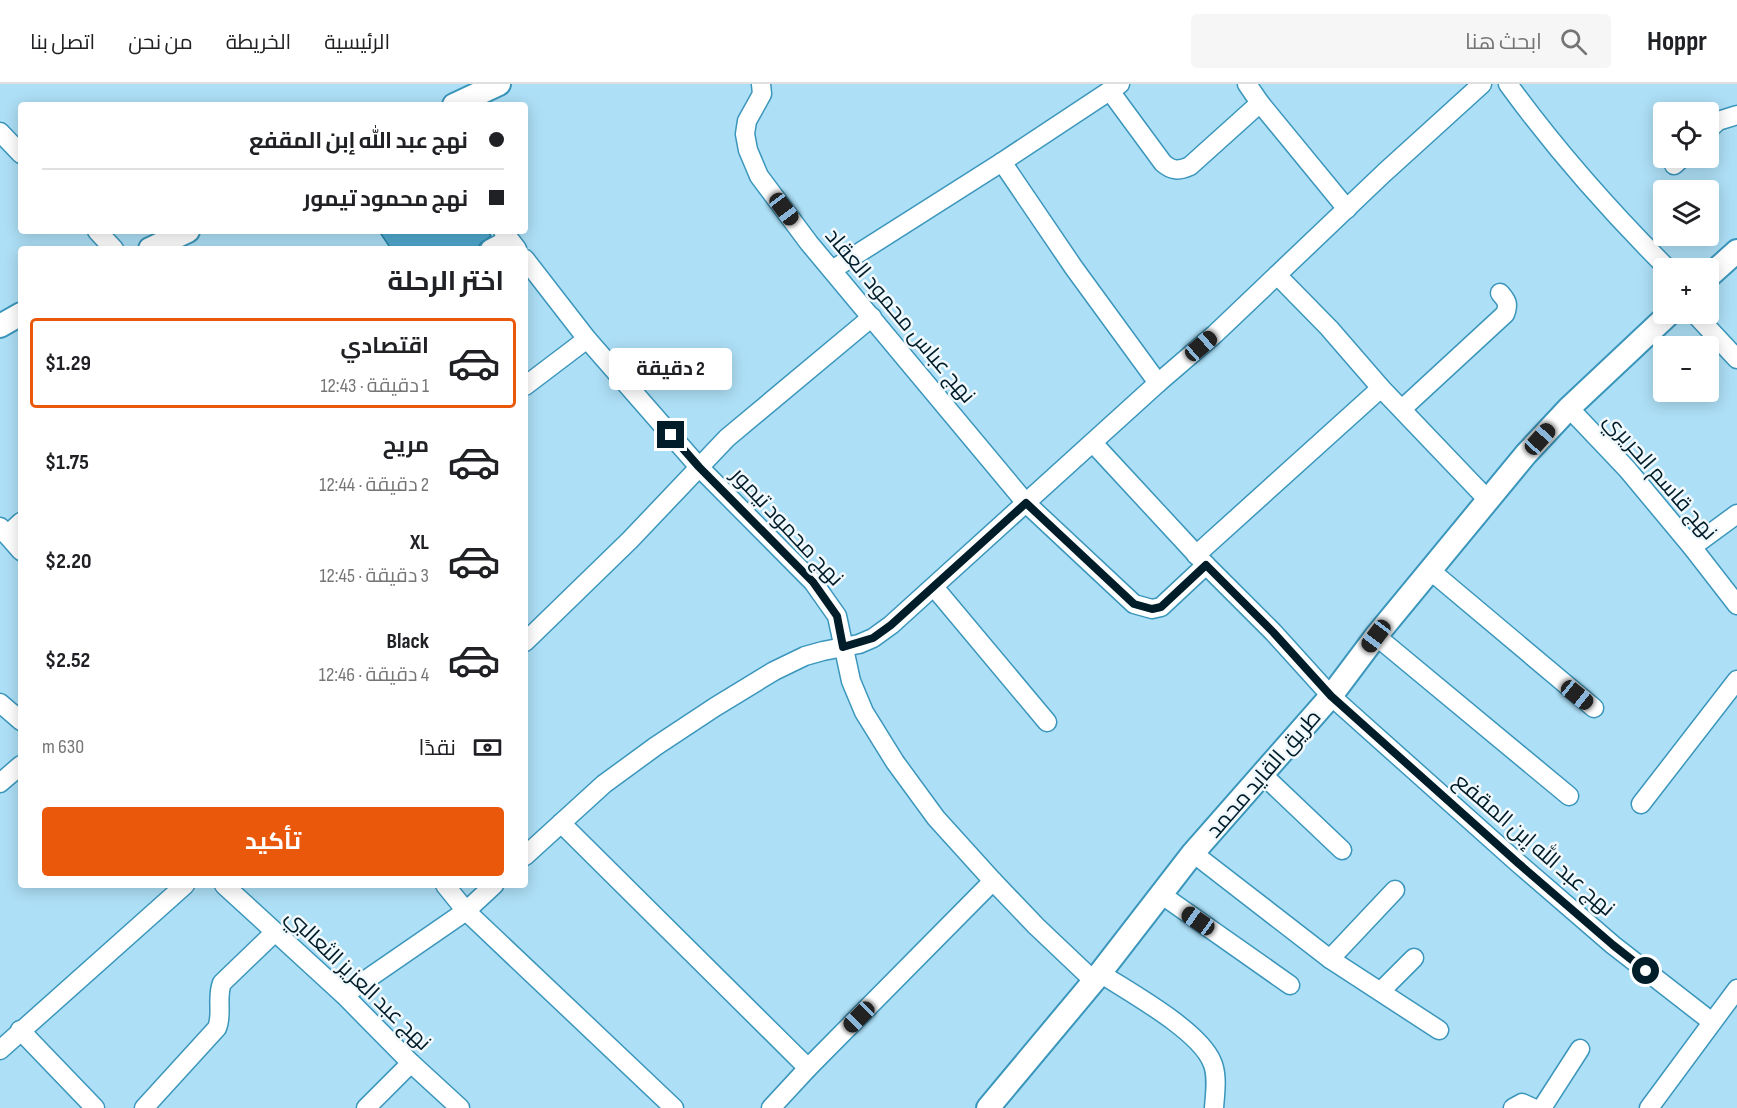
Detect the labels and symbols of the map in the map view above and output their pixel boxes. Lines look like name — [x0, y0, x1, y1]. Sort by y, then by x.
car — [766, 189, 802, 229]
street label: نهج عباس محمود العقاد — [819, 223, 981, 409]
car — [1182, 327, 1220, 365]
callout: 2 دقيقة — [610, 348, 732, 390]
street label: نهج قاسم الحريري — [1596, 408, 1722, 547]
car — [1521, 420, 1559, 458]
route end — [657, 421, 684, 448]
street label: نهج محمود تيمور — [724, 461, 849, 592]
car — [1358, 616, 1394, 656]
car — [1557, 677, 1597, 713]
street label: طريق القايد محمد — [1201, 704, 1327, 844]
street label: نهج عبد الله إبن المقفع — [1448, 766, 1621, 922]
car — [1178, 903, 1218, 939]
street label: نهج عبد العزيز الثعالبي — [278, 904, 436, 1058]
route start — [1632, 957, 1659, 984]
car — [840, 998, 878, 1036]

